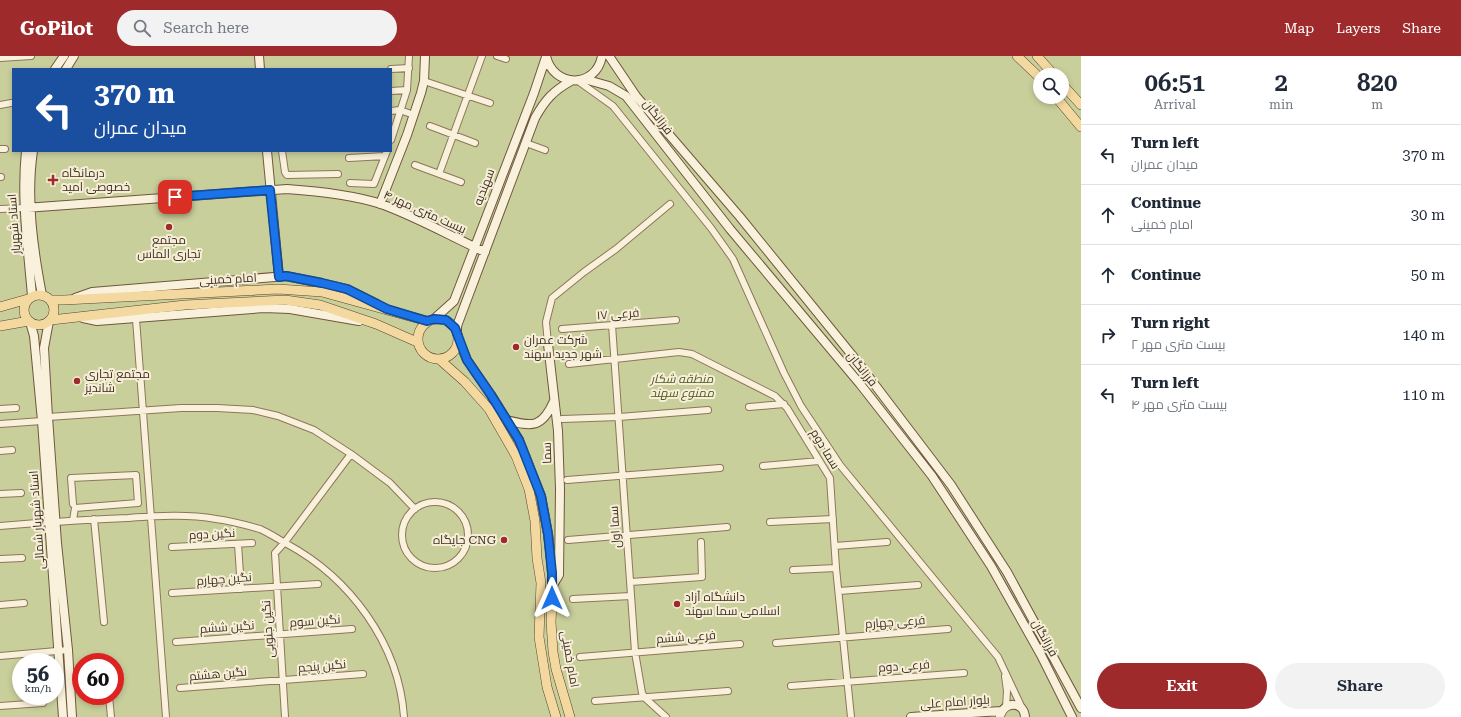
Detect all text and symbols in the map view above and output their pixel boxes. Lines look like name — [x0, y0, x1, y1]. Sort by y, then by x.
search box — [117, 10, 397, 46]
text: GoPilot — [20, 17, 93, 40]
icon: search — [131, 17, 153, 39]
text: Search here — [163, 19, 249, 37]
text: Map — [1284, 20, 1314, 36]
text: Layers — [1336, 20, 1380, 36]
text: Share — [1402, 20, 1441, 36]
map controls — [1033, 68, 1069, 104]
button: search — [1033, 68, 1069, 104]
text: 06:51 — [1145, 69, 1205, 97]
text: 2 — [1275, 69, 1288, 97]
text: 820 — [1357, 69, 1397, 97]
text: 370 m — [94, 77, 175, 110]
icon: left — [28, 84, 80, 136]
street label: فرزانگان — [640, 97, 676, 137]
text: Arrival — [1154, 97, 1196, 112]
text: min — [1269, 97, 1293, 112]
text: m — [1371, 97, 1383, 112]
text: میدان عمران — [94, 117, 187, 138]
text: Turn left — [1131, 134, 1199, 152]
icon: left — [1097, 144, 1119, 166]
text: 370 m — [1402, 146, 1445, 164]
text: میدان عمران — [1131, 157, 1198, 172]
place label: درمانگاه خصوصی امید — [62, 166, 130, 194]
street label: سهندیه — [471, 167, 497, 207]
marker: درمانگاه خصوصی امید — [47, 174, 59, 186]
pin — [158, 180, 192, 214]
icon: arrive — [164, 186, 186, 208]
street label: بیست متری مهر ۴ — [382, 188, 468, 236]
street label: استاد شهریار — [5, 193, 23, 256]
text: Continue — [1131, 194, 1201, 212]
icon: ahead — [1097, 204, 1119, 226]
text: 30 m — [1411, 206, 1445, 224]
text: امام خمینی — [1131, 217, 1193, 232]
marker: مجتمع تجاری الماس — [164, 222, 174, 232]
place label: مجتمع تجاری الماس — [137, 233, 202, 261]
icon: ahead — [1097, 264, 1119, 286]
text: Continue — [1131, 266, 1201, 284]
text: 50 m — [1411, 266, 1445, 284]
street label: امام خمینی — [199, 271, 257, 288]
street label: فرعی ۱۷ — [596, 306, 640, 322]
text: Turn right — [1131, 314, 1210, 332]
icon: right — [1097, 324, 1119, 346]
text: 140 m — [1402, 326, 1445, 344]
place label: شرکت عمران شهر جدید سهند — [524, 333, 602, 361]
text: بیست متری مهر ۲ — [1131, 337, 1225, 352]
marker: شرکت عمران شهر جدید سهند — [511, 342, 521, 352]
street label: فرزانگان — [844, 349, 880, 389]
place label: مجتمع تجاری شاندیز — [84, 367, 150, 395]
park label: منطقه شکار ممنوع سهند — [649, 372, 714, 401]
text: Turn left — [1131, 374, 1199, 392]
marker: مجتمع تجاری شاندیز — [72, 376, 82, 386]
icon: left — [1097, 384, 1119, 406]
text: 110 m — [1402, 386, 1445, 404]
text: بیست متری مهر ۴ — [1131, 397, 1227, 412]
street label: سما دوم — [807, 426, 842, 472]
street label: سما — [540, 442, 554, 464]
street label: استاد شهریار شمالی — [27, 470, 47, 570]
street label: سما اول — [607, 505, 623, 549]
street label: نگین دوم — [188, 526, 236, 543]
place label: جایگاه CNG — [433, 533, 497, 547]
marker: جایگاه CNG — [499, 535, 509, 545]
street label: نگین چهارم — [196, 570, 252, 590]
position arrow — [531, 577, 573, 619]
place label: دانشگاه آزاد اسلامی سما سهند — [685, 590, 780, 618]
marker: دانشگاه آزاد اسلامی سما سهند — [672, 599, 682, 609]
street label: نگین جنوبی — [259, 600, 277, 658]
street label: نگین سوم — [289, 612, 341, 631]
street label: فرعی چهارم — [864, 613, 926, 633]
street label: فرزانگان — [1029, 617, 1061, 659]
street label: نگین ششم — [199, 618, 255, 637]
street label: فرعی ششم — [656, 628, 716, 647]
street label: امام خمینی — [557, 629, 582, 689]
speed limit sign: 60 — [72, 653, 124, 705]
street label: نگین پنجم — [297, 657, 347, 677]
street label: فرعی دوم — [878, 657, 930, 676]
text: 56 — [27, 662, 49, 686]
button: Exit — [1097, 663, 1267, 709]
button: Share — [1275, 663, 1445, 709]
street label: نگین هشتم — [189, 665, 248, 684]
text: km/h — [25, 683, 51, 694]
street label: بلوار امام علی — [920, 693, 990, 712]

